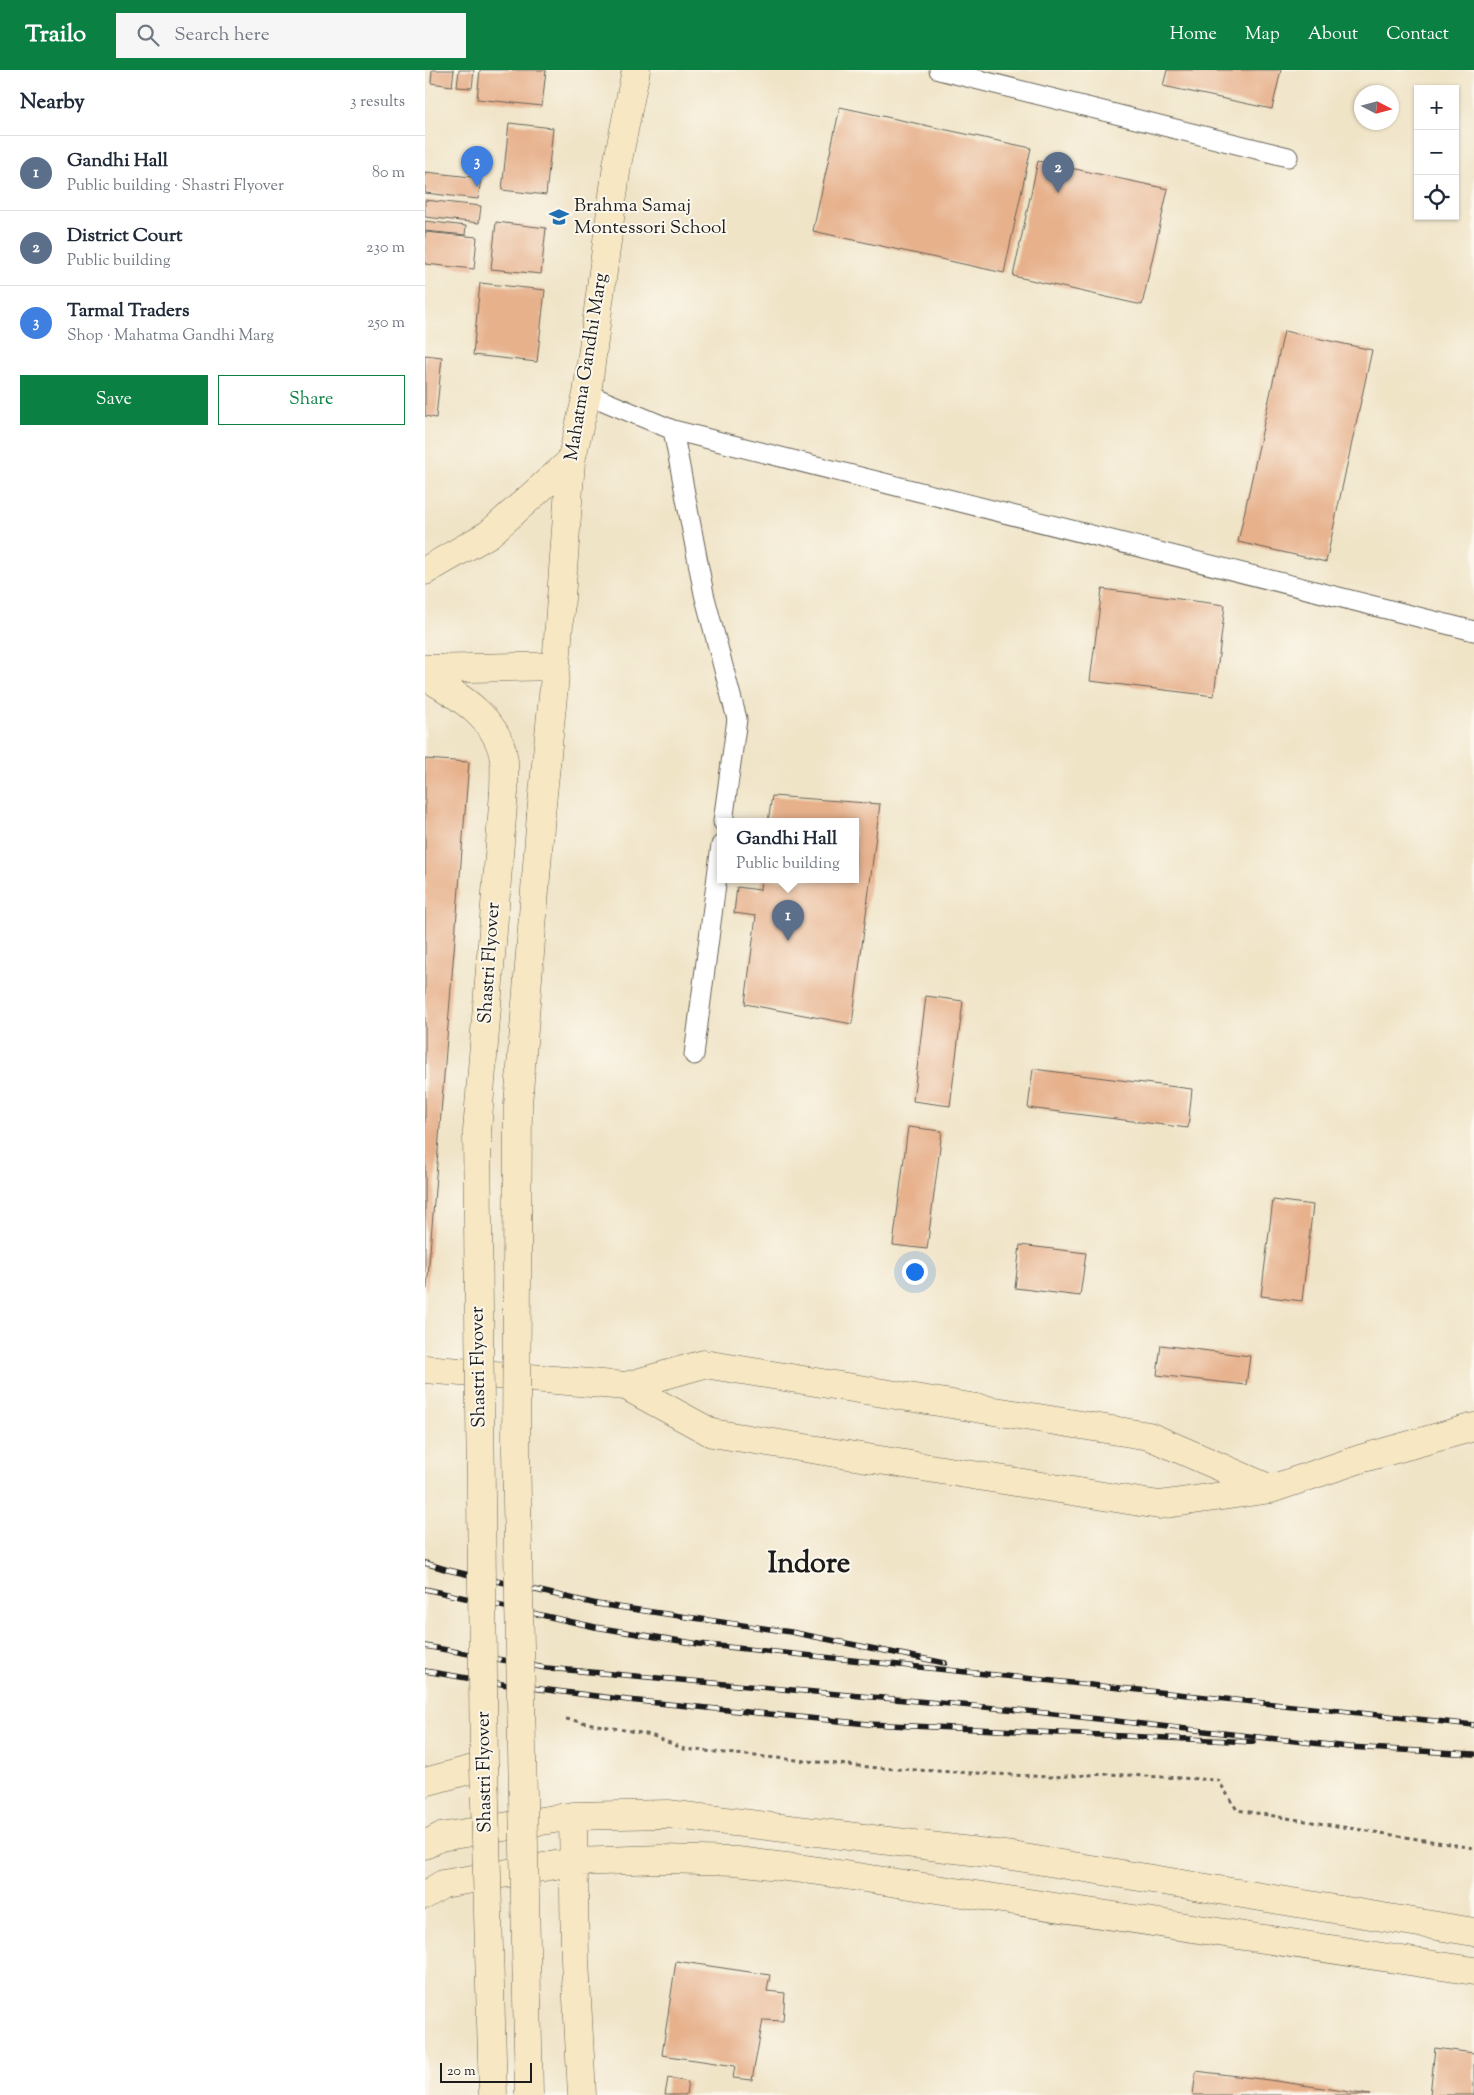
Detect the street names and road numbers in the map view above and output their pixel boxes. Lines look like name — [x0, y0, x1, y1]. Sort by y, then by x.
street label: Mahatma Gandhi Marg — [559, 271, 615, 463]
street label: Shastri Flyover — [472, 901, 508, 1025]
street label: Shastri Flyover — [464, 1306, 494, 1428]
street label: Shastri Flyover — [470, 1711, 500, 1833]

